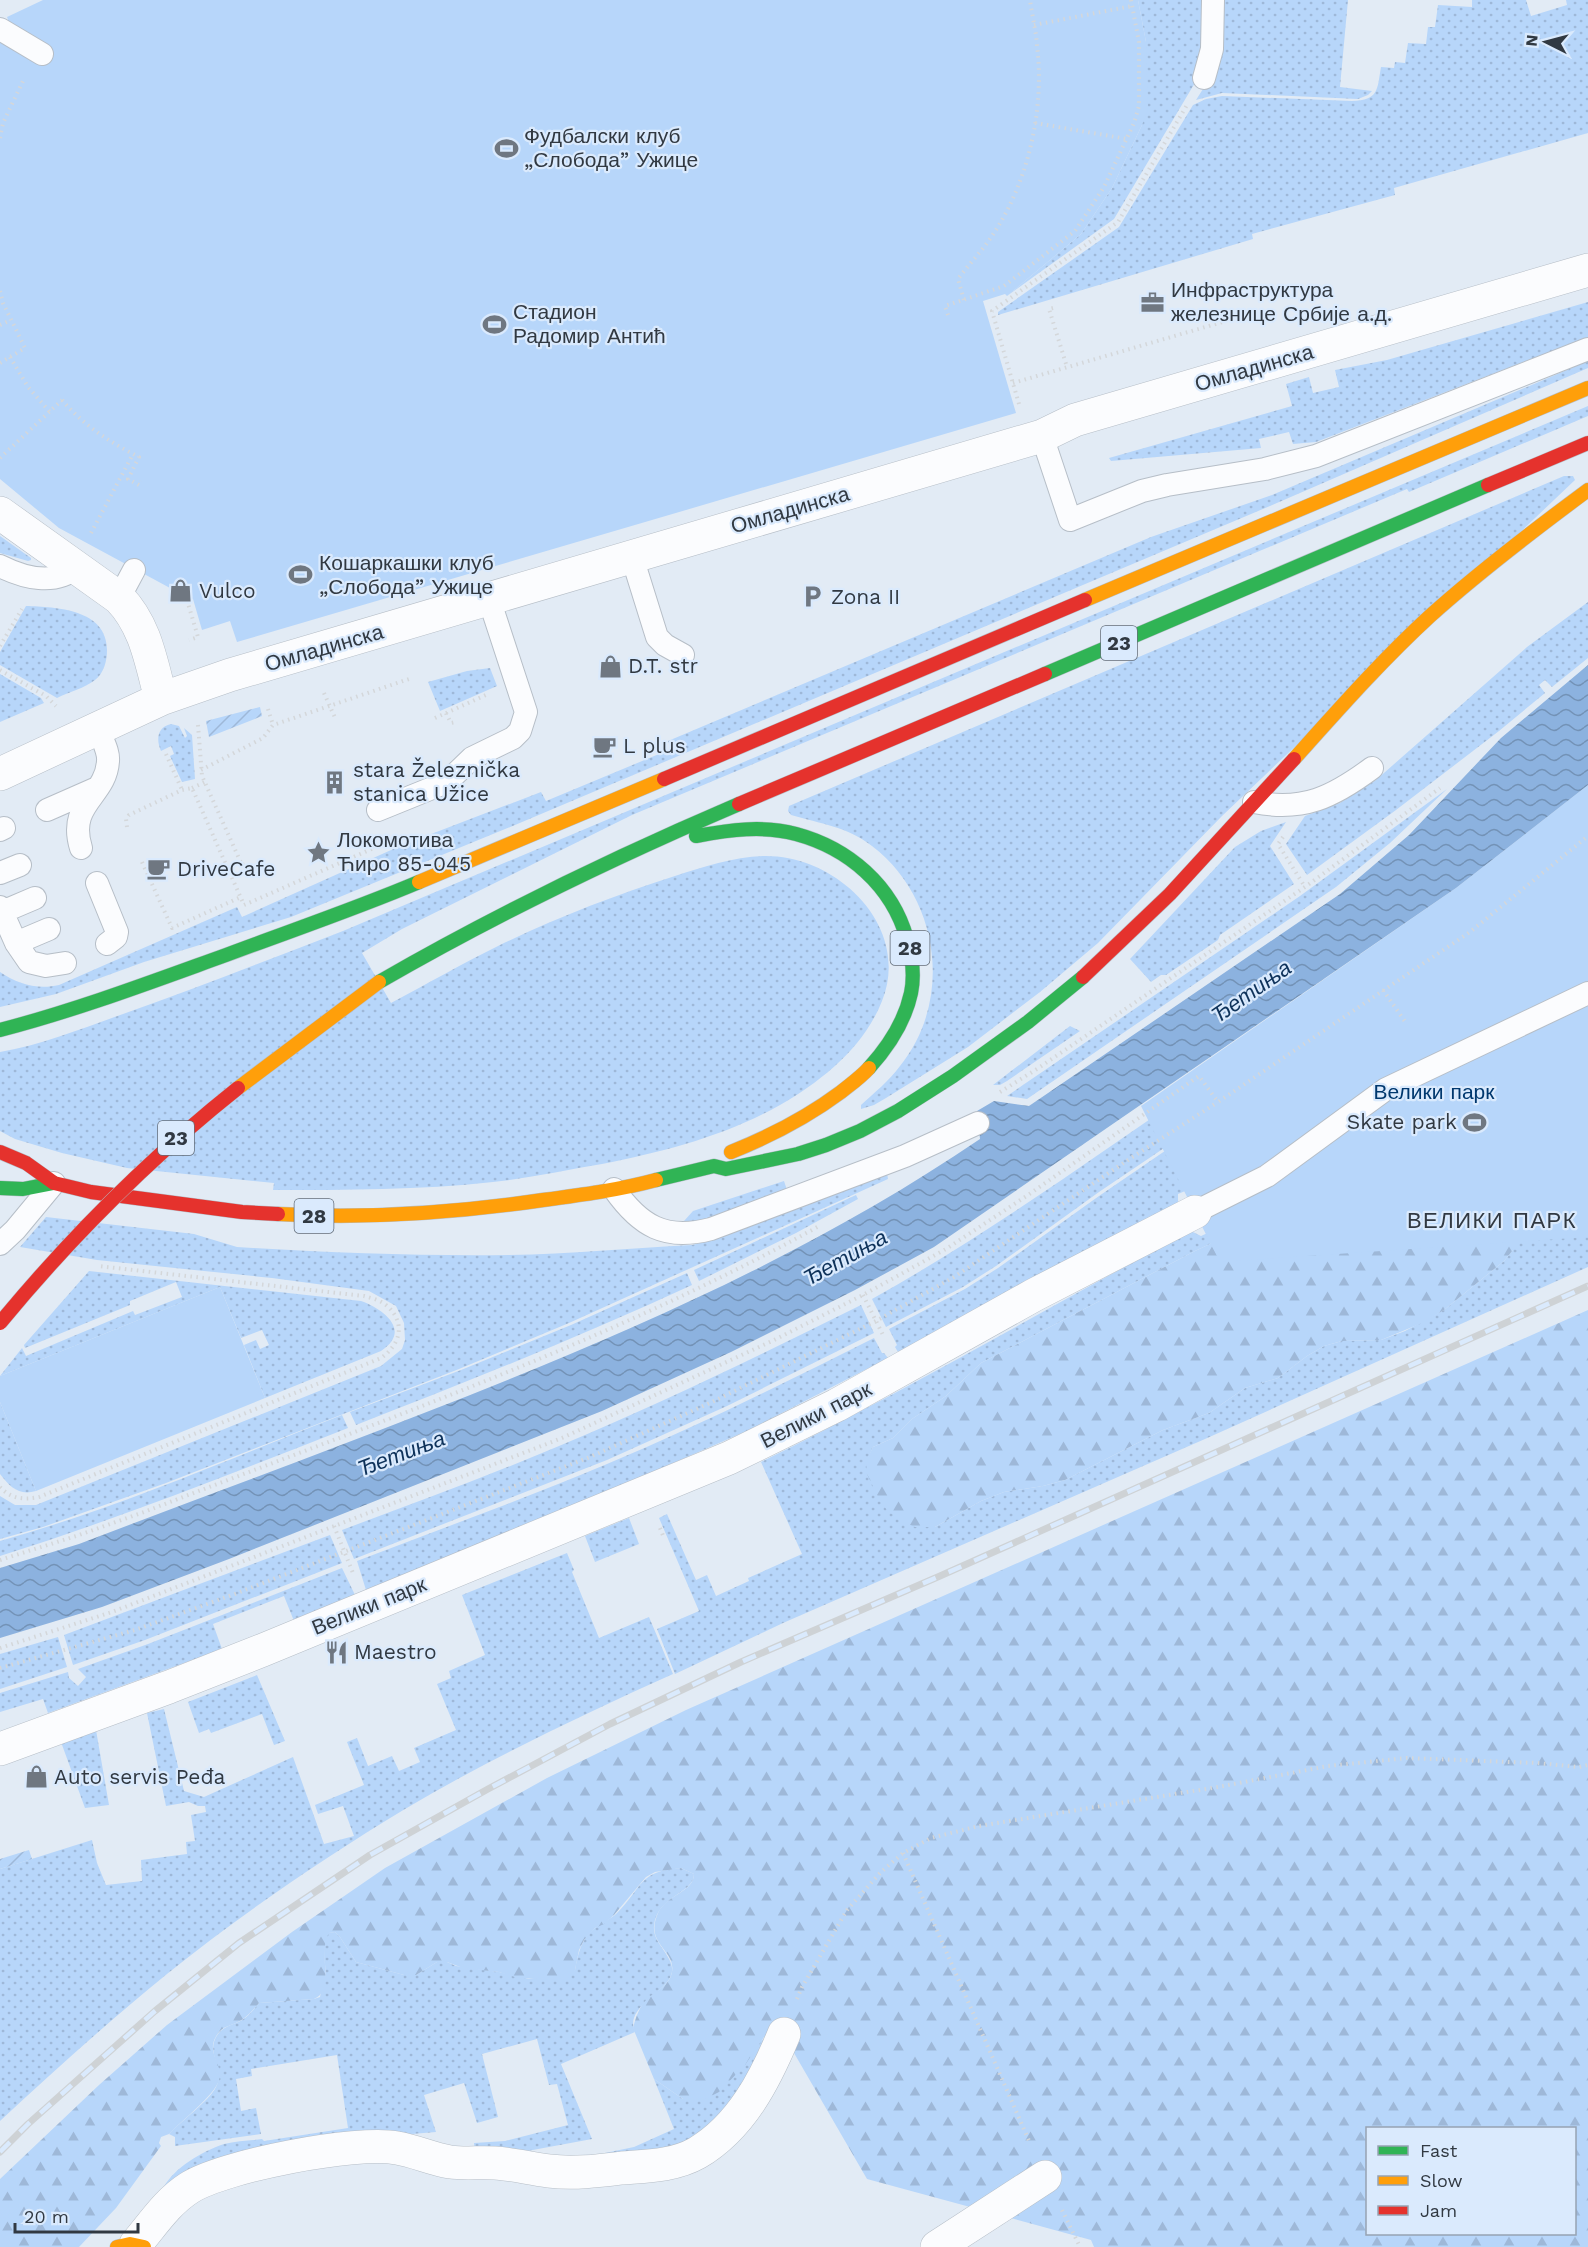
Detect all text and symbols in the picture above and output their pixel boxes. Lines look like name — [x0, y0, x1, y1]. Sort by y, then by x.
north arrow — [1516, 12, 1576, 72]
text: N — [1522, 34, 1542, 47]
place label: Фудбалски клуб „Слобода” Ужице — [524, 123, 698, 172]
sports icon: Фудбалски клуб „Слобода” Ужице — [493, 135, 519, 161]
place label: Инфраструктура железнице Србије а.д. — [1171, 277, 1392, 326]
office icon: Инфраструктура железнице Србије а.д. — [1140, 289, 1166, 315]
place label: Стадион Радомир Антић — [513, 299, 666, 348]
sports icon: Стадион Радомир Антић — [482, 311, 508, 337]
street label: Омладинска — [1192, 339, 1316, 396]
street label: Омладинска — [728, 481, 852, 538]
place label: Кошаркашки клуб „Слобода” Ужице — [319, 550, 494, 599]
sports icon: Кошаркашки клуб „Слобода” Ужице — [288, 562, 314, 588]
shop icon: Vulco — [168, 578, 194, 604]
place label: Vulco — [199, 578, 256, 603]
parking icon: Zona II — [800, 584, 826, 610]
place label: Zona II — [831, 584, 900, 609]
street label: Омладинска — [262, 619, 386, 676]
road number: 23 — [1101, 626, 1137, 660]
shop icon: D.T. str — [597, 653, 623, 679]
place label: D.T. str — [628, 653, 698, 678]
cafe icon: L plus — [592, 733, 618, 759]
place label: L plus — [623, 733, 686, 758]
place label: stara Železnička stanica Užice — [353, 757, 520, 806]
building icon: stara Železnička stanica Užice — [322, 769, 348, 795]
place label: Локомотива Ћиро 85-045 — [337, 827, 471, 876]
place icon: Локомотива Ћиро 85-045 — [306, 839, 332, 865]
cafe icon: DriveCafe — [146, 856, 172, 882]
place label: DriveCafe — [177, 856, 276, 881]
road number: 28 — [890, 931, 930, 965]
water label: Ђетиња — [1207, 955, 1296, 1028]
park label: Велики парк — [1374, 1079, 1495, 1104]
place label: Skate park — [1347, 1109, 1457, 1134]
sports icon: Skate park — [1462, 1109, 1488, 1135]
road number: 23 — [158, 1121, 194, 1155]
road number: 28 — [294, 1199, 334, 1233]
district label: ВЕЛИКИ ПАРК — [1407, 1208, 1577, 1233]
water label: Ђетиња — [799, 1224, 891, 1291]
street label: Велики парк — [756, 1376, 876, 1453]
water label: Ђетиња — [354, 1425, 448, 1482]
street label: Велики парк — [308, 1571, 430, 1640]
restaurant icon: Maestro — [323, 1639, 349, 1665]
place label: Maestro — [354, 1639, 437, 1664]
shop icon: Auto servis Peđa — [23, 1764, 49, 1790]
place label: Auto servis Peđa — [54, 1764, 226, 1789]
legend — [1366, 2127, 1576, 2235]
text: Fast — [1420, 2140, 1458, 2161]
text: Slow — [1420, 2170, 1463, 2191]
scale bar — [15, 2196, 138, 2234]
text: Jam — [1420, 2200, 1457, 2221]
text: 20 m — [24, 2206, 69, 2227]

